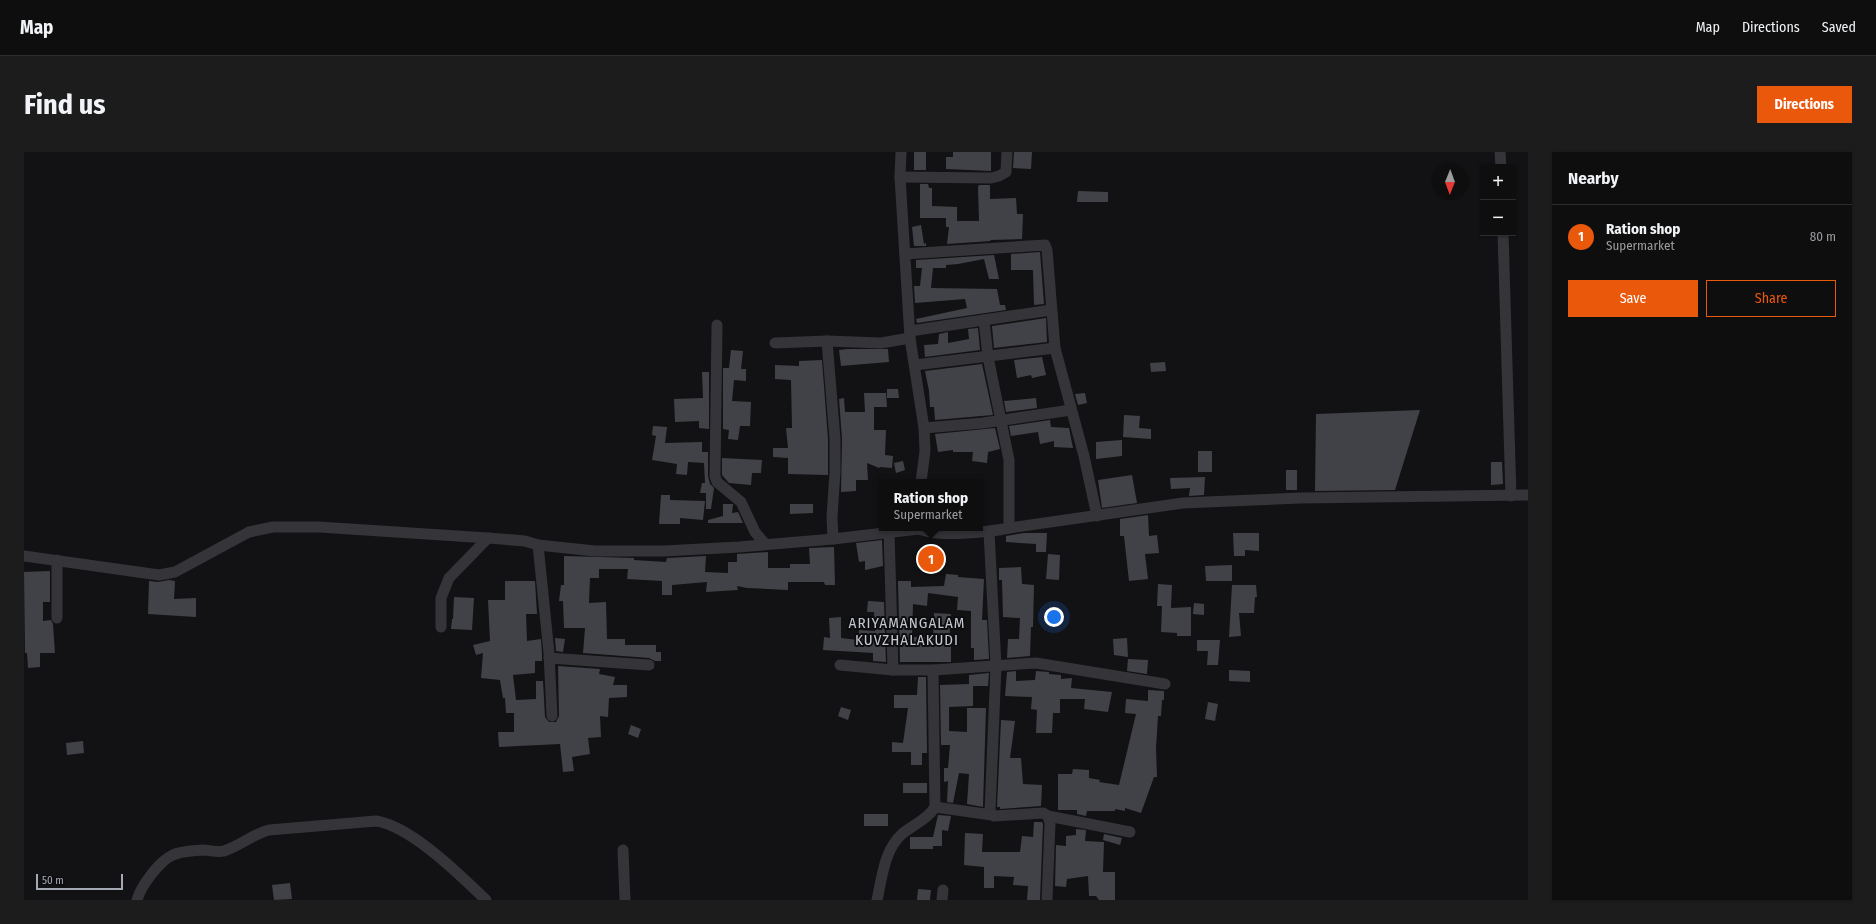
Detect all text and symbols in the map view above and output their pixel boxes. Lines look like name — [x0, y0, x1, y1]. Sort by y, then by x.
text: Map — [20, 16, 53, 39]
text: Map — [1696, 19, 1720, 36]
text: Directions — [1742, 19, 1800, 36]
text: Saved — [1822, 19, 1856, 36]
button: Directions — [1757, 86, 1852, 123]
text: Find us — [24, 88, 106, 121]
north arrow — [1432, 164, 1468, 200]
map controls — [1480, 164, 1516, 236]
button: + — [1480, 164, 1516, 200]
text: Nearby — [1568, 168, 1619, 189]
button: − — [1480, 200, 1516, 236]
text: Ration shop — [1606, 220, 1680, 238]
text: 1 — [1578, 229, 1584, 244]
text: 80 m — [1810, 229, 1836, 244]
text: Supermarket — [1606, 238, 1675, 253]
button: Save — [1568, 280, 1698, 317]
button: Share — [1706, 280, 1836, 317]
popup — [879, 479, 983, 531]
text: Ration shop — [894, 489, 968, 507]
text: Supermarket — [894, 507, 962, 522]
pin: 1 — [918, 544, 944, 574]
your location — [1044, 607, 1064, 627]
district label: ARIYAMANGALAM KUVZHALAKUDI — [849, 614, 965, 649]
scale bar — [36, 872, 123, 891]
text: 50 m — [42, 874, 64, 887]

